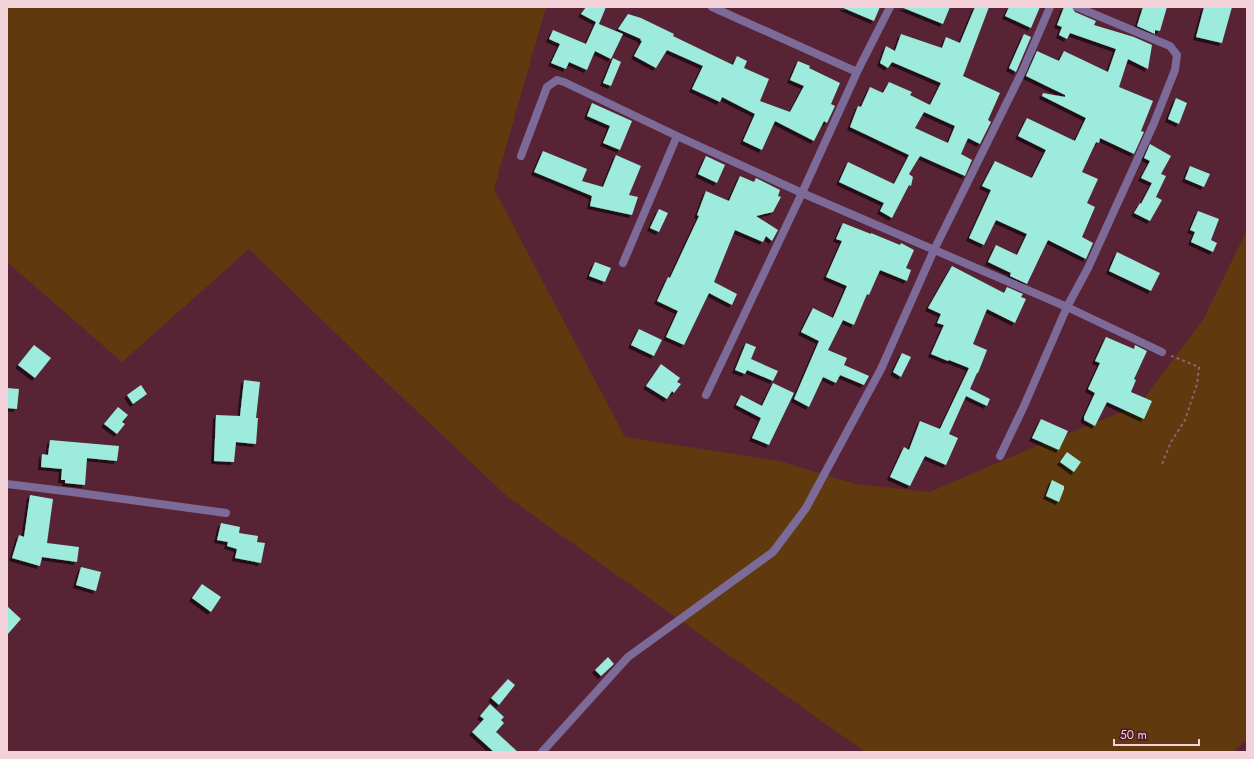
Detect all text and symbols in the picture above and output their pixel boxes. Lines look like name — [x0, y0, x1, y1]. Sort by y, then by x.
scale bar — [1114, 721, 1199, 747]
text: 50 m — [1120, 726, 1147, 744]

